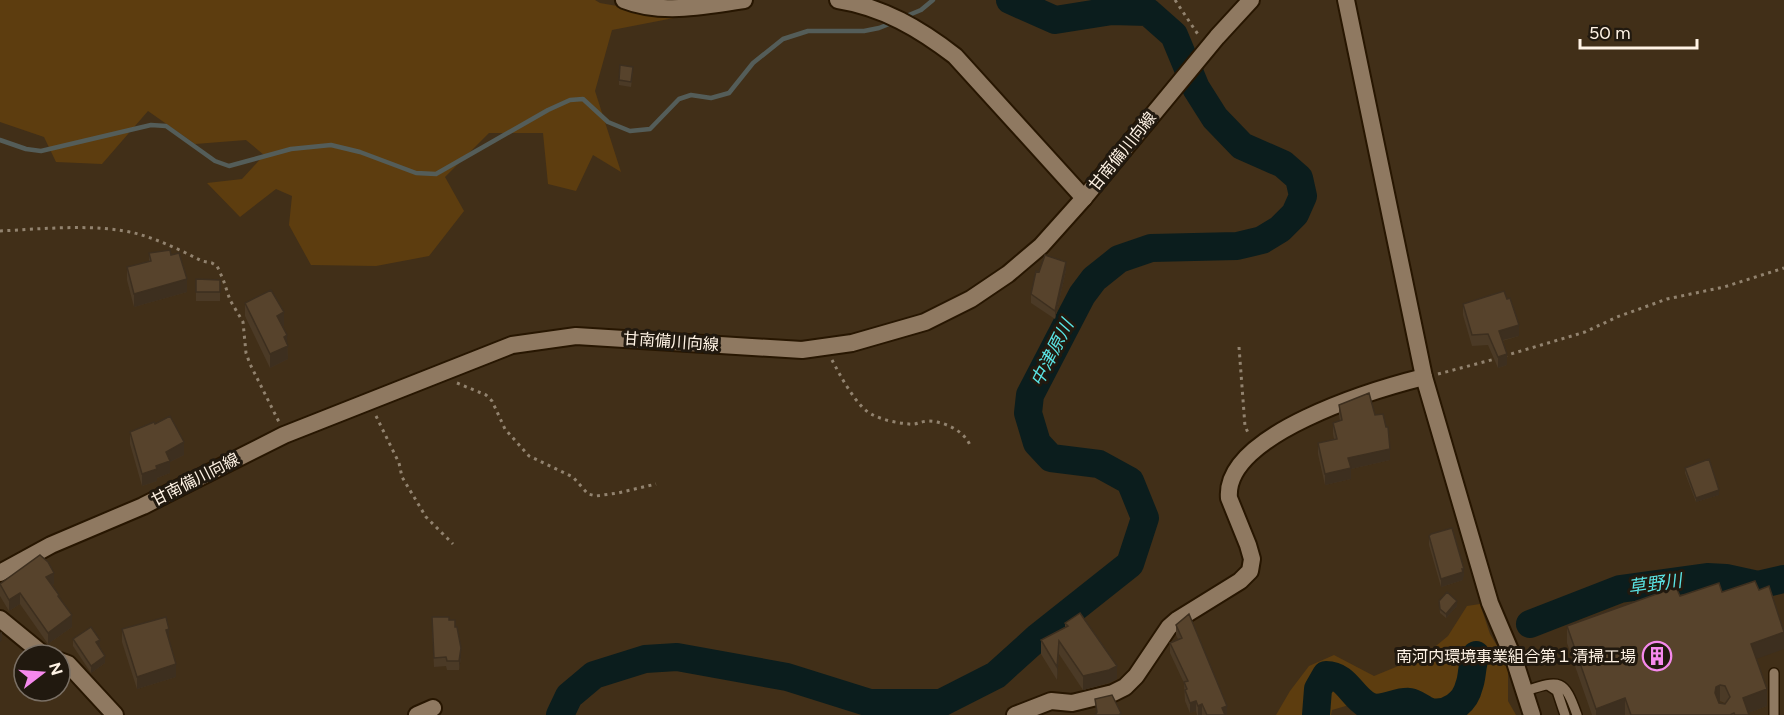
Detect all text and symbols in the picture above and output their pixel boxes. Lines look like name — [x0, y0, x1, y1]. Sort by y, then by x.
scale bar — [1580, 12, 1697, 50]
text: 50 m — [1589, 22, 1631, 44]
street label: 甘南備川向線 — [1085, 108, 1160, 195]
water label: 中津原川 — [1026, 314, 1079, 390]
street label: 甘南備川向線 — [622, 329, 720, 354]
street label: 甘南備川向線 — [148, 449, 242, 510]
water label: 草野川 — [1627, 569, 1685, 599]
building icon: 南河内環境事業組合第１清掃工場 — [1641, 640, 1673, 672]
north arrow — [12, 643, 72, 703]
place label: 南河内環境事業組合第１清掃工場 — [1396, 647, 1636, 666]
text: N — [45, 660, 67, 677]

